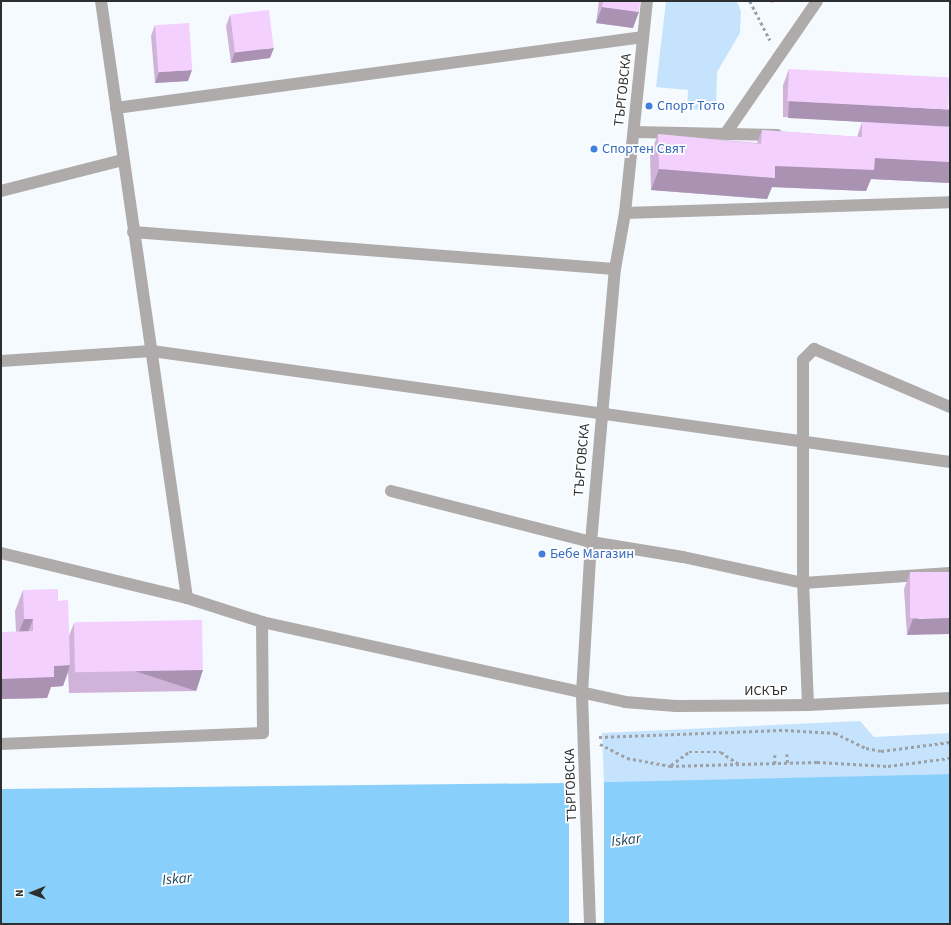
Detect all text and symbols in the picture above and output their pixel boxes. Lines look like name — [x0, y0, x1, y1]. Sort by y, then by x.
street label: ТЪРГОВСКА — [611, 53, 635, 127]
place label: Спорт Тото — [657, 98, 725, 114]
marker: Спорт Тото — [644, 101, 654, 111]
place label: Спортен Свят — [602, 141, 685, 157]
marker: Спортен Свят — [589, 144, 599, 154]
street label: ТЪРГОВСКА — [570, 423, 594, 497]
place label: Бебе Магазин — [550, 546, 634, 562]
marker: Бебе Магазин — [537, 549, 547, 559]
street label: ИСКЪР — [744, 683, 788, 699]
street label: ТЪРГОВСКА — [561, 748, 581, 822]
water label: Iskar — [610, 829, 642, 851]
water label: Iskar — [161, 869, 193, 889]
north arrow — [12, 873, 52, 913]
text: N — [12, 889, 27, 897]

